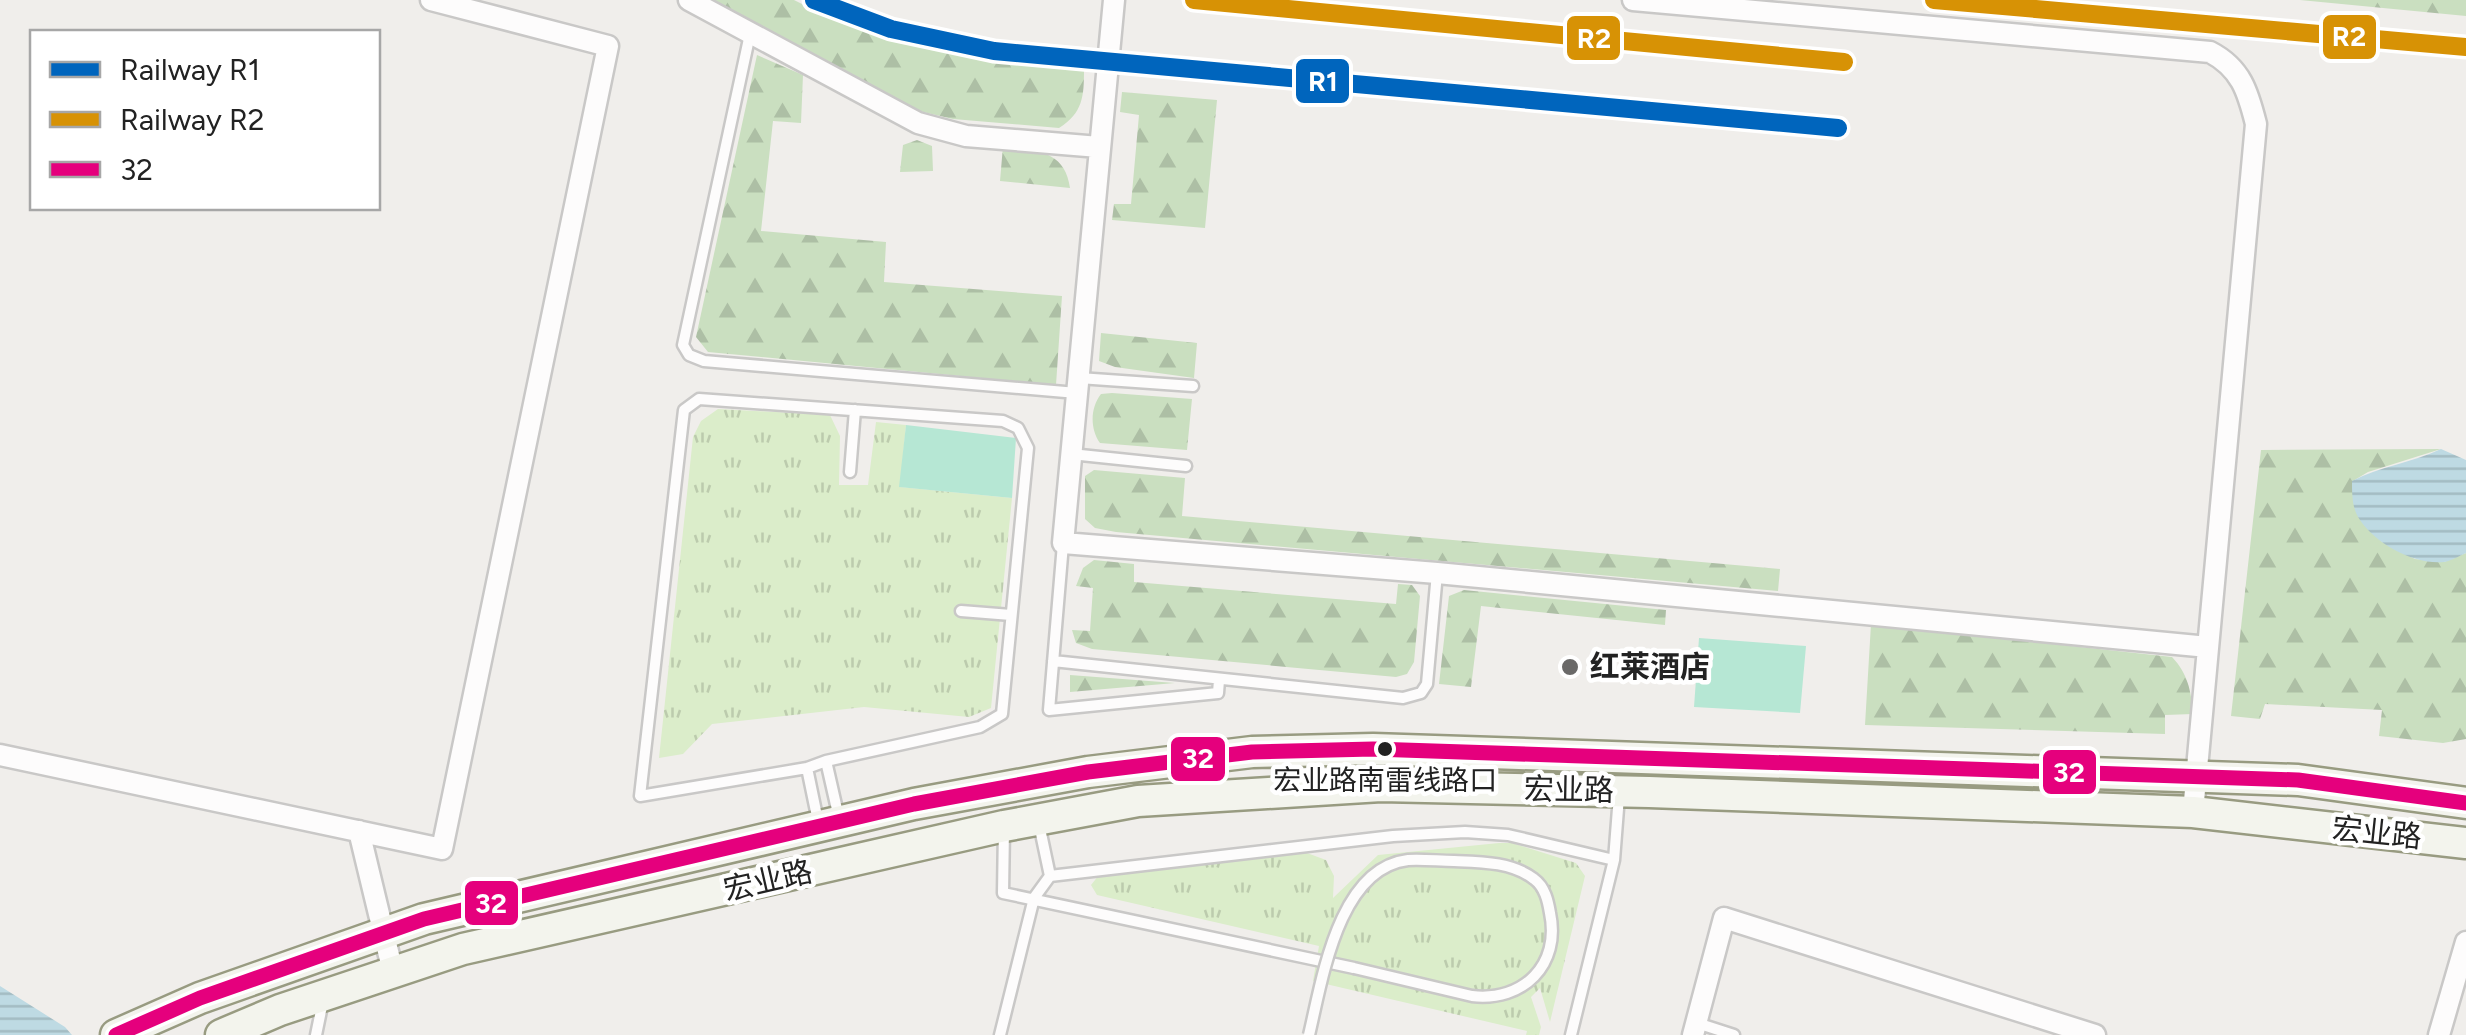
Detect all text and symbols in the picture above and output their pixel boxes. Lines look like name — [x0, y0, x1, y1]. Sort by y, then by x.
line badge: R2 — [2321, 13, 2378, 61]
line badge: R2 — [1565, 14, 1622, 62]
text: R2 — [2332, 19, 2366, 53]
text: R2 — [1577, 21, 1611, 55]
legend — [30, 30, 380, 210]
text: Railway R1 — [120, 51, 260, 88]
line badge: R1 — [1294, 57, 1351, 105]
text: R1 — [1308, 64, 1338, 98]
text: Railway R2 — [120, 101, 265, 138]
text: 32 — [120, 151, 153, 188]
place label: 红莱酒店 — [1590, 648, 1710, 685]
marker: 红莱酒店 — [1559, 656, 1581, 678]
line badge: 32 — [1169, 735, 1227, 783]
marker: 宏业路南雷线路口 — [1375, 739, 1395, 759]
text: 32 — [1182, 741, 1214, 775]
line badge: 32 — [2041, 748, 2098, 796]
text: 32 — [2053, 755, 2085, 789]
place label: 宏业路南雷线路口 — [1273, 763, 1497, 797]
street label: 宏业路 — [1524, 770, 1614, 809]
street label: 宏业路 — [2330, 809, 2424, 856]
street label: 宏业路 — [720, 852, 816, 909]
line badge: 32 — [463, 879, 520, 927]
text: 32 — [475, 886, 507, 920]

